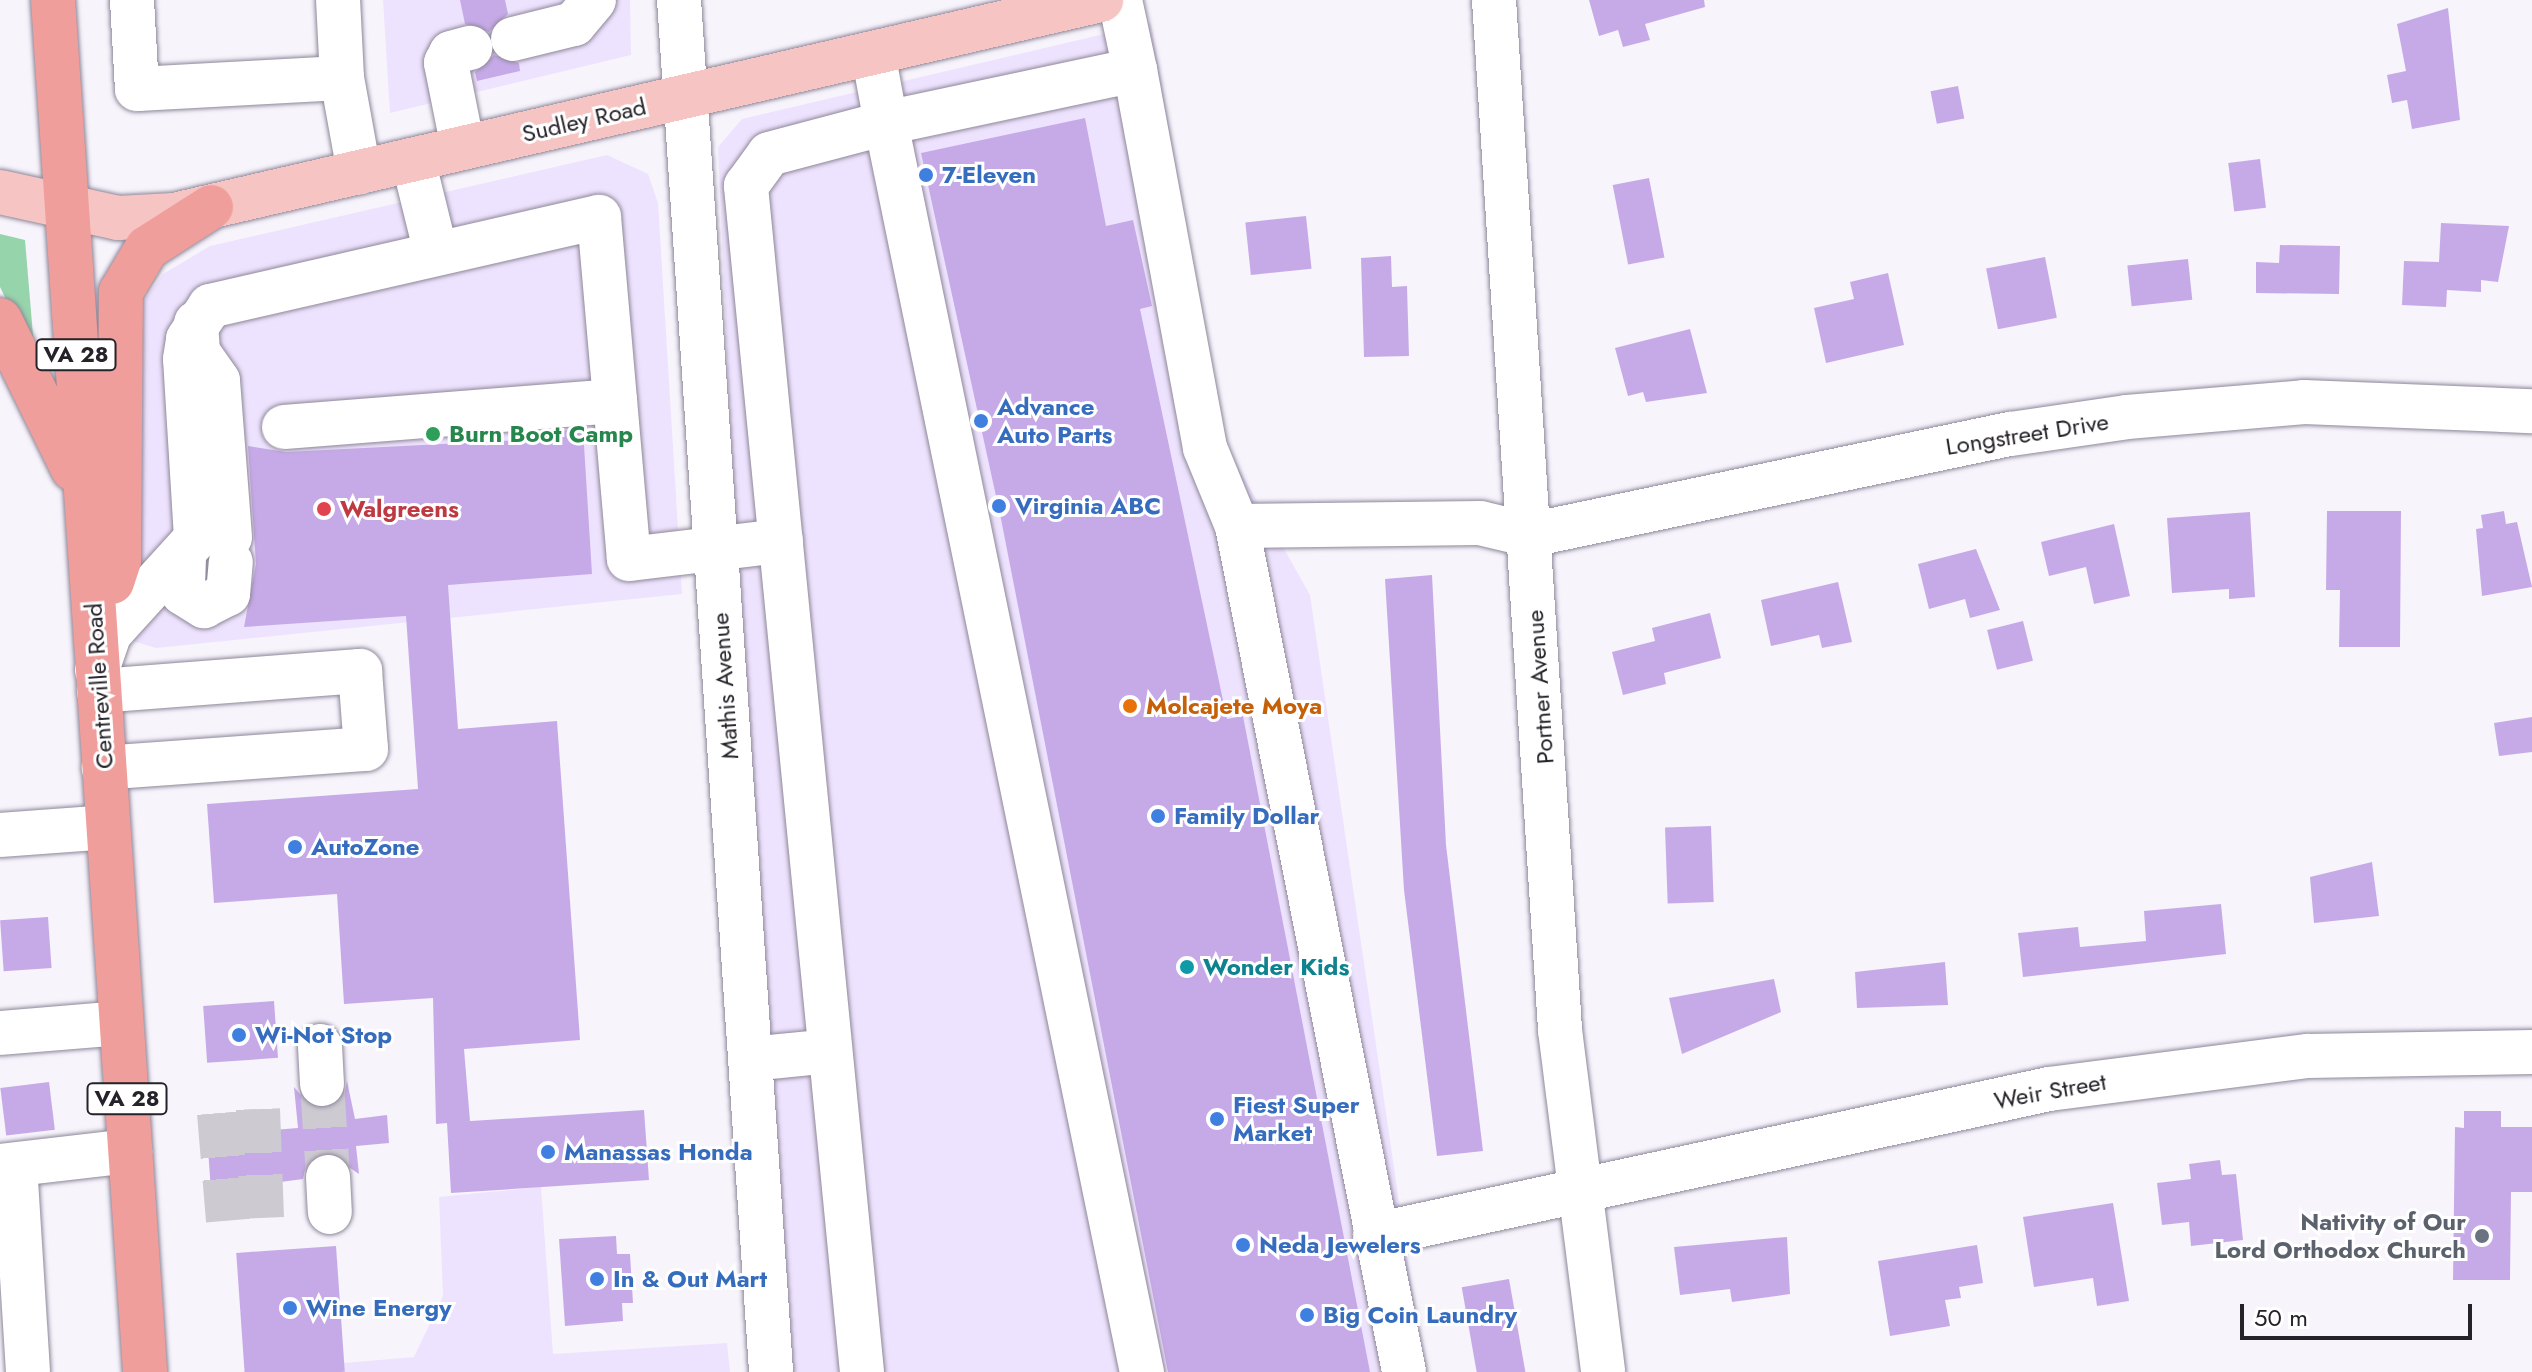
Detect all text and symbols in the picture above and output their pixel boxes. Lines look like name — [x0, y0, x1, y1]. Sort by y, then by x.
street label: Sudley Road — [519, 92, 649, 148]
place label: 7-Eleven — [942, 161, 1036, 189]
marker: 7-Eleven — [917, 166, 935, 184]
road number: VA 28 — [34, 337, 118, 373]
place label: Advance Auto Parts — [997, 393, 1113, 449]
street label: Longstreet Drive — [1944, 407, 2110, 461]
marker: Advance Auto Parts — [972, 412, 990, 430]
place label: Burn Boot Camp — [449, 420, 633, 448]
marker: Burn Boot Camp — [424, 425, 442, 443]
place label: Virginia ABC — [1015, 492, 1161, 520]
place label: Walgreens — [340, 495, 459, 523]
marker: Virginia ABC — [990, 497, 1008, 515]
marker: Walgreens — [315, 500, 333, 518]
street label: Centreville Road — [79, 602, 119, 770]
street label: Portner Avenue — [1520, 609, 1560, 765]
street label: Mathis Avenue — [706, 612, 744, 760]
place label: Molcajete Moya — [1146, 692, 1322, 720]
marker: Molcajete Moya — [1121, 697, 1139, 715]
place label: Family Dollar — [1174, 802, 1319, 830]
marker: Family Dollar — [1149, 807, 1167, 825]
place label: AutoZone — [311, 833, 420, 861]
marker: AutoZone — [286, 838, 304, 856]
place label: Wonder Kids — [1203, 953, 1349, 981]
marker: Wonder Kids — [1178, 958, 1196, 976]
place label: Wi-Not Stop — [255, 1021, 392, 1049]
marker: Wi-Not Stop — [230, 1026, 248, 1044]
street label: Weir Street — [1992, 1067, 2108, 1115]
road number: VA 28 — [85, 1081, 169, 1117]
place label: Fiest Super Market — [1233, 1091, 1360, 1147]
marker: Fiest Super Market — [1208, 1110, 1226, 1128]
place label: Manassas Honda — [564, 1138, 753, 1166]
marker: Manassas Honda — [539, 1143, 557, 1161]
place label: Nativity of Our Lord Orthodox Church — [2214, 1208, 2466, 1264]
marker: Nativity of Our Lord Orthodox Church — [2473, 1227, 2491, 1245]
place label: Neda Jewelers — [1259, 1231, 1421, 1259]
marker: Neda Jewelers — [1234, 1236, 1252, 1254]
place label: In & Out Mart — [613, 1265, 767, 1293]
marker: In & Out Mart — [588, 1270, 606, 1288]
scale bar — [2244, 1288, 2476, 1338]
place label: Wine Energy — [306, 1294, 452, 1322]
marker: Wine Energy — [281, 1299, 299, 1317]
text: 50 m — [2254, 1300, 2308, 1335]
place label: Big Coin Laundry — [1323, 1301, 1517, 1329]
marker: Big Coin Laundry — [1298, 1306, 1316, 1324]

